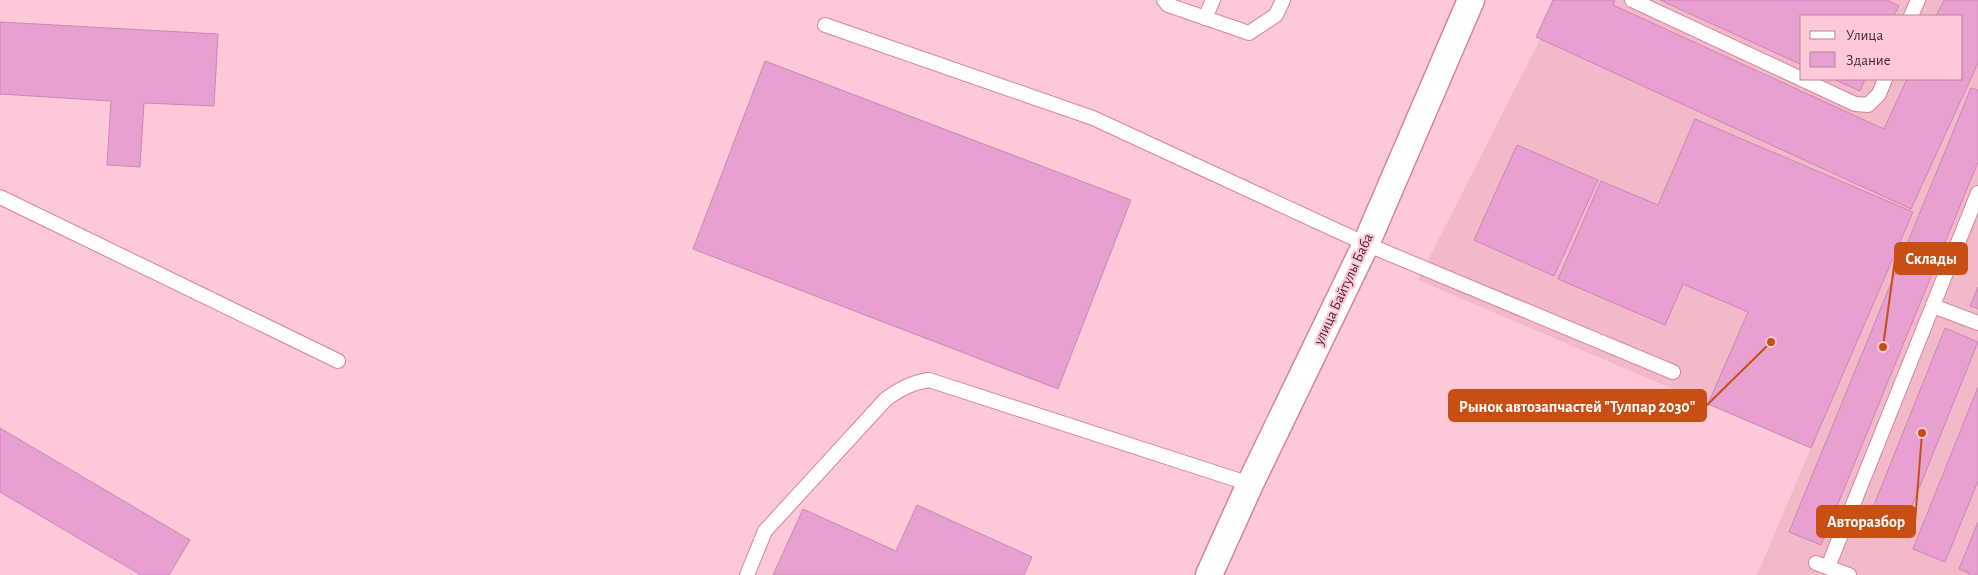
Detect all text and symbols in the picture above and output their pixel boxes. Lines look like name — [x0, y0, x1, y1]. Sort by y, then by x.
legend — [1800, 15, 1963, 80]
text: Улица — [1846, 28, 1883, 43]
text: Здание — [1846, 53, 1891, 68]
street label: улица Байтулы Баба — [1311, 231, 1376, 348]
callout: Склады — [1895, 243, 1967, 274]
text: Склады — [1905, 251, 1957, 267]
callout: Рынок автозапчастей "Тулпар 2030" — [1449, 390, 1706, 421]
text: Рынок автозапчастей "Тулпар 2030" — [1459, 399, 1696, 416]
callout: Авторазбор — [1817, 506, 1915, 537]
text: Авторазбор — [1827, 514, 1905, 530]

